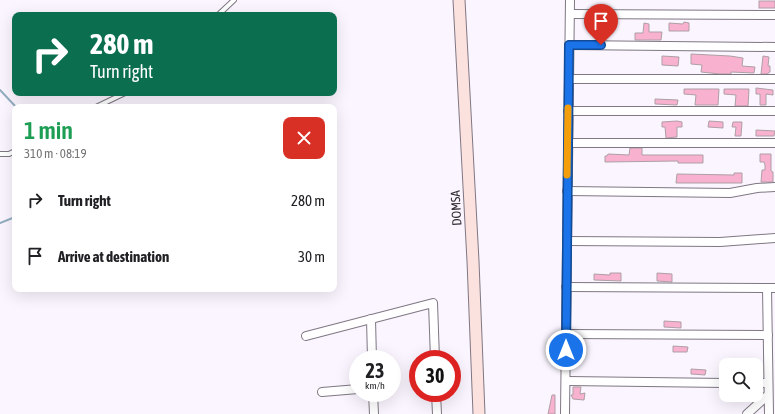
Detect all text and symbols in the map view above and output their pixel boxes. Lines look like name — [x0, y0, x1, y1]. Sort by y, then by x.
pin — [584, 4, 618, 45]
icon: arrive — [590, 10, 612, 32]
icon: right — [24, 28, 76, 80]
text: 280 m — [90, 28, 153, 60]
text: Turn right — [90, 61, 153, 82]
text: 1 min — [24, 117, 73, 144]
button: close — [283, 117, 325, 159]
text: 310 m · 08:19 — [24, 146, 87, 161]
icon: right — [24, 189, 46, 211]
street label: DOMSA — [448, 189, 464, 226]
text: Turn right — [58, 192, 111, 209]
text: 280 m — [291, 192, 325, 209]
icon: arrive — [24, 245, 46, 267]
text: Arrive at destination — [58, 248, 169, 265]
text: 30 m — [298, 248, 325, 265]
position arrow — [545, 329, 587, 371]
speed limit sign: 30 — [409, 350, 461, 402]
map controls — [719, 358, 763, 402]
button: search — [719, 358, 763, 402]
text: 23 — [366, 359, 384, 382]
text: km/h — [365, 380, 385, 391]

